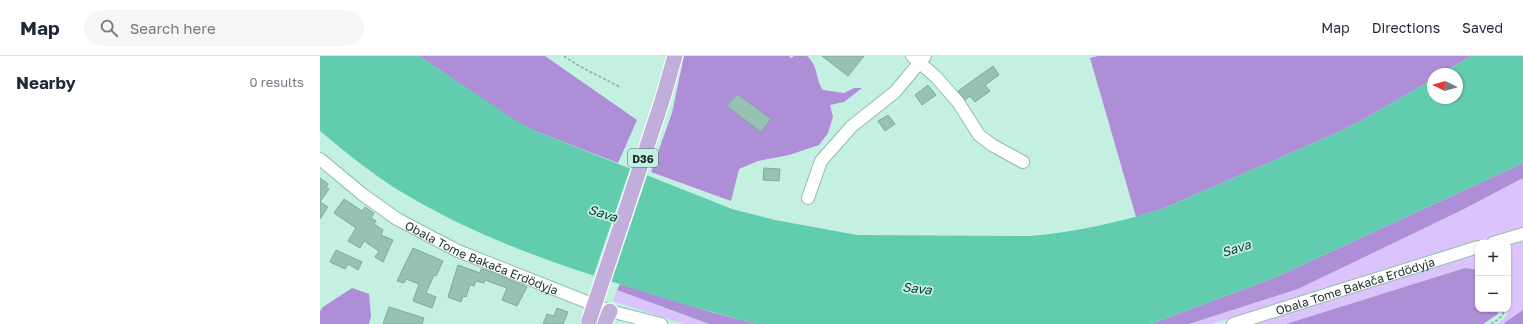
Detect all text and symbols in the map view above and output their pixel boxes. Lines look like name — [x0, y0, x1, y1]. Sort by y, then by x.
search box — [84, 10, 364, 46]
text: Map — [20, 16, 60, 39]
icon: search — [98, 17, 120, 39]
text: Search here — [130, 19, 216, 37]
text: Map — [1321, 19, 1350, 36]
text: Directions — [1372, 19, 1440, 36]
text: Saved — [1462, 19, 1503, 36]
north arrow — [1427, 68, 1463, 104]
text: Nearby — [16, 72, 76, 93]
text: 0 results — [249, 74, 304, 90]
road number: D36 — [628, 149, 658, 167]
water label: Sava — [586, 201, 620, 225]
street label: Obala Tome Bakača Erdödyja — [403, 217, 561, 297]
water label: Sava — [1219, 236, 1253, 260]
map controls — [1475, 240, 1511, 312]
button: + — [1475, 240, 1511, 276]
street label: Obala Tome Bakača Erdödyja — [1274, 254, 1437, 318]
button: − — [1475, 276, 1511, 312]
water label: Sava — [901, 278, 933, 298]

